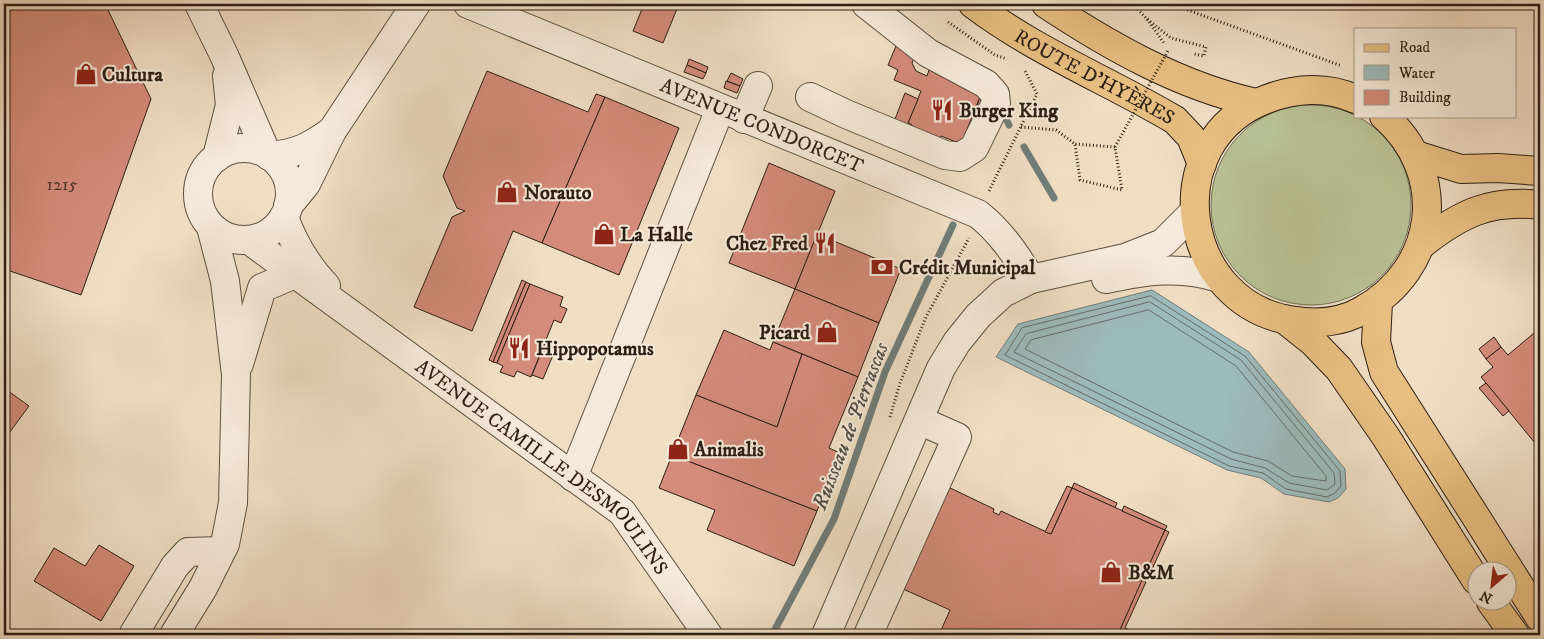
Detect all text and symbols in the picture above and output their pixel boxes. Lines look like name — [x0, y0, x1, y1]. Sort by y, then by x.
street label: ROUTE D'HYÈRES — [1010, 24, 1179, 131]
legend — [1354, 28, 1516, 118]
text: Road — [1399, 38, 1431, 57]
shop icon: Cultura — [73, 61, 99, 87]
place label: Cultura — [102, 63, 163, 88]
text: Water — [1398, 64, 1435, 83]
street label: AVENUE CONDORCET — [656, 73, 867, 179]
text: Building — [1399, 88, 1451, 107]
restaurant icon: Burger King — [929, 97, 955, 123]
place label: Burger King — [959, 99, 1059, 124]
house number: 1215 — [47, 174, 77, 196]
shop icon: Norauto — [494, 179, 520, 205]
place label: Norauto — [524, 181, 592, 206]
shop icon: La Halle — [591, 221, 617, 247]
place label: La Halle — [620, 223, 693, 248]
restaurant icon: Chez Fred — [812, 230, 838, 256]
place label: Chez Fred — [726, 232, 809, 257]
bank icon: Crédit Municipal — [869, 254, 895, 280]
place label: Crédit Municipal — [899, 256, 1036, 281]
shop icon: Picard — [814, 319, 840, 345]
place label: Picard — [759, 321, 811, 346]
restaurant icon: Hippopotamus — [506, 335, 532, 361]
place label: Hippopotamus — [536, 337, 654, 362]
water label: Ruisseau de Pierrascas — [807, 339, 895, 515]
street label: AVENUE CAMILLE DESMOULINS — [410, 354, 673, 580]
shop icon: Animalis — [665, 436, 691, 462]
place label: Animalis — [693, 438, 764, 463]
shop icon: B&M — [1098, 559, 1124, 585]
place label: B&M — [1128, 561, 1174, 586]
north arrow — [1466, 562, 1516, 612]
text: N — [1477, 586, 1496, 607]

